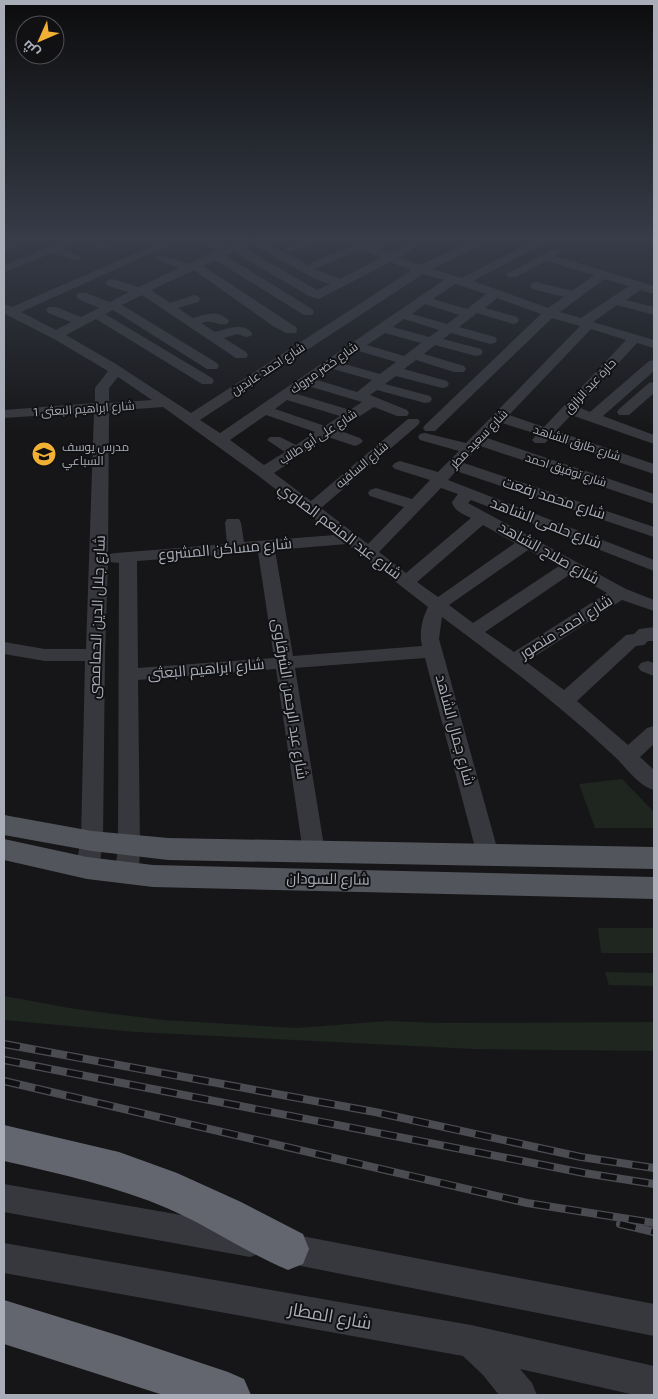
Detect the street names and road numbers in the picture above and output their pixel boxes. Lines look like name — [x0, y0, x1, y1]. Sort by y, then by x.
street label: شارع احمد عابدين — [228, 339, 308, 399]
street label: شارع خضر مبروك — [287, 339, 361, 397]
street label: حارة عبد الرازق — [560, 355, 619, 416]
street label: شارع ابراهيم البعثى 1 — [33, 397, 135, 421]
street label: شارع على أبو طالب — [276, 406, 360, 468]
street label: شارع سعيد مطر — [446, 406, 511, 473]
street label: شارع طارق الشاهد — [531, 421, 623, 465]
street label: شارع الساقيه — [332, 438, 392, 492]
street label: شارع توفيق احمد — [523, 449, 609, 491]
street label: شارع محمد رفعت — [500, 472, 608, 525]
street label: شارع عبد المنعم الصاوي — [273, 478, 406, 586]
street label: شارع حلمى الشاهد — [487, 493, 604, 554]
street label: شارع صلاح الشاهد — [495, 517, 603, 590]
street label: شارع مساكن المشروع — [157, 533, 293, 566]
street label: شارع جلال الدين الحمامصى — [84, 535, 111, 699]
street label: شارع احمد منصور — [515, 591, 617, 665]
street label: شارع عبد الرحمن الشرقاوى — [266, 617, 313, 781]
street label: شارع ابراهيم البعثى — [147, 654, 265, 685]
street label: شارع جمال الشاهد — [430, 672, 479, 788]
street label: شارع السودان — [286, 868, 370, 891]
street label: شارع المطار — [285, 1297, 374, 1335]

